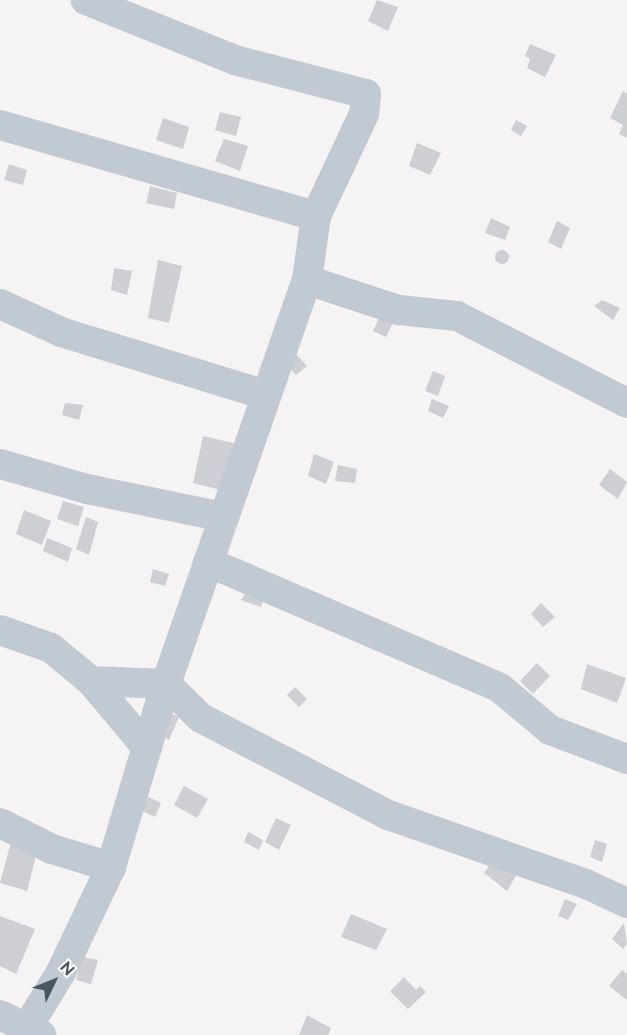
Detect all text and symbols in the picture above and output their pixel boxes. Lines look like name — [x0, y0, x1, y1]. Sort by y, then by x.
north arrow — [24, 951, 84, 1011]
text: N — [56, 957, 79, 979]

